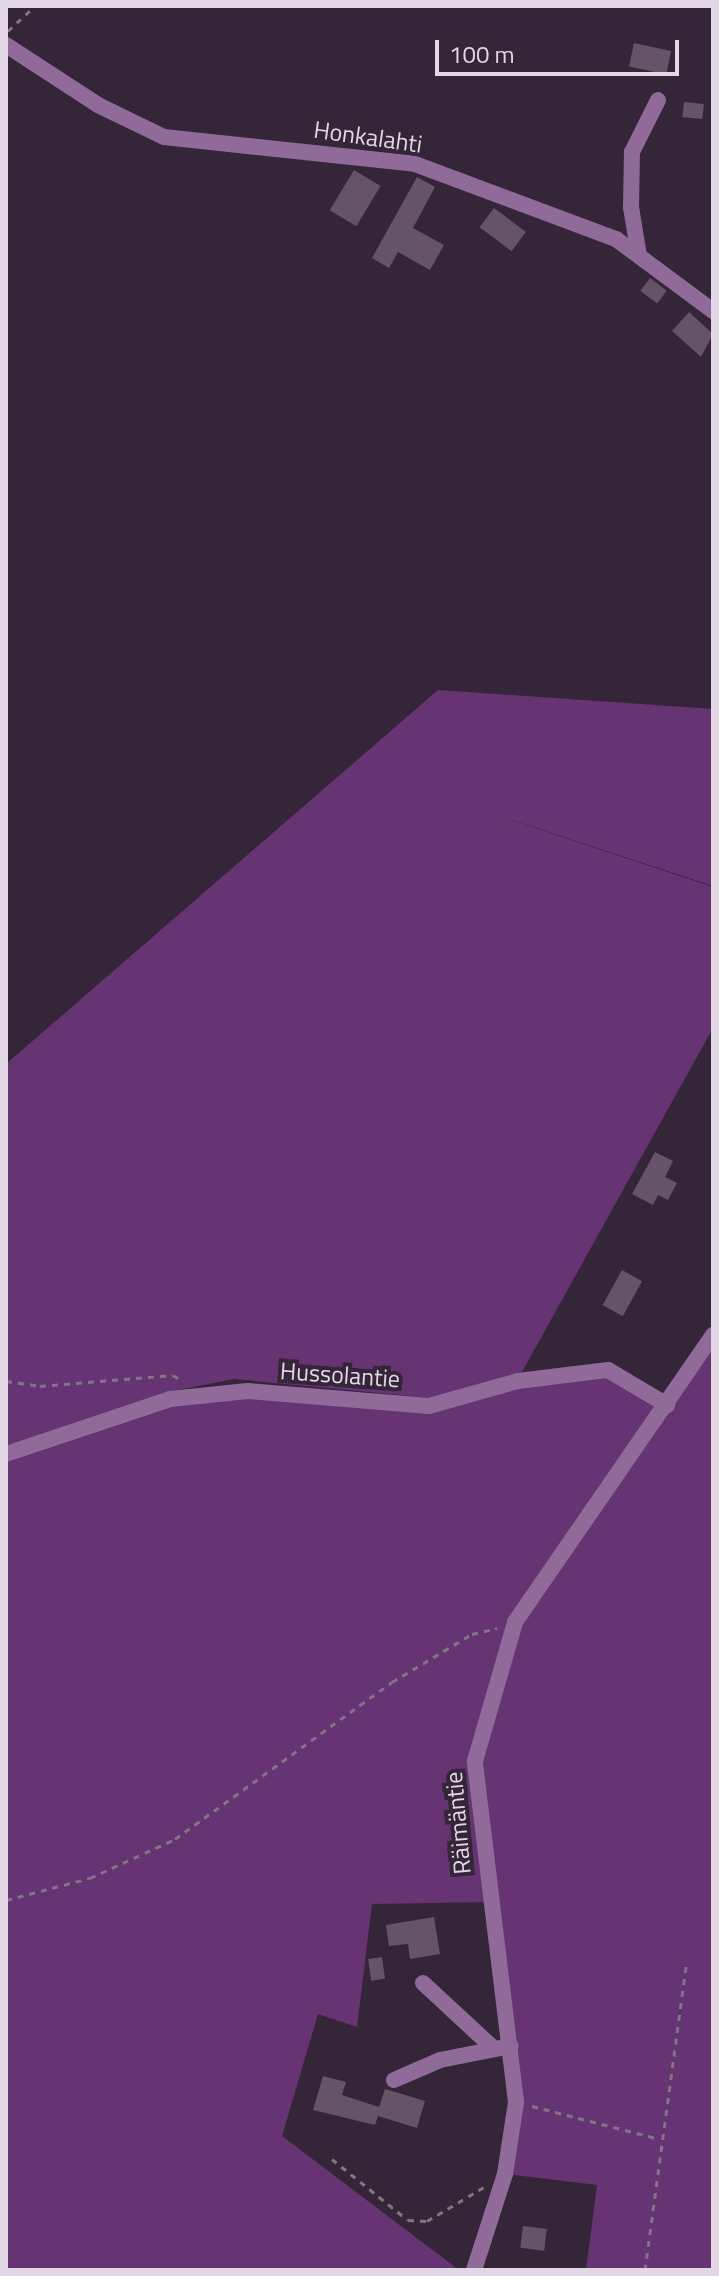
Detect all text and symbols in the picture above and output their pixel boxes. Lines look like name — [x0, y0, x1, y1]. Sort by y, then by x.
scale bar — [439, 24, 683, 74]
text: 100 m — [449, 36, 515, 72]
street label: Honkalahti — [312, 115, 424, 159]
street label: Hussolantie — [279, 1356, 401, 1394]
street label: Räimäntie — [439, 1771, 477, 1875]

